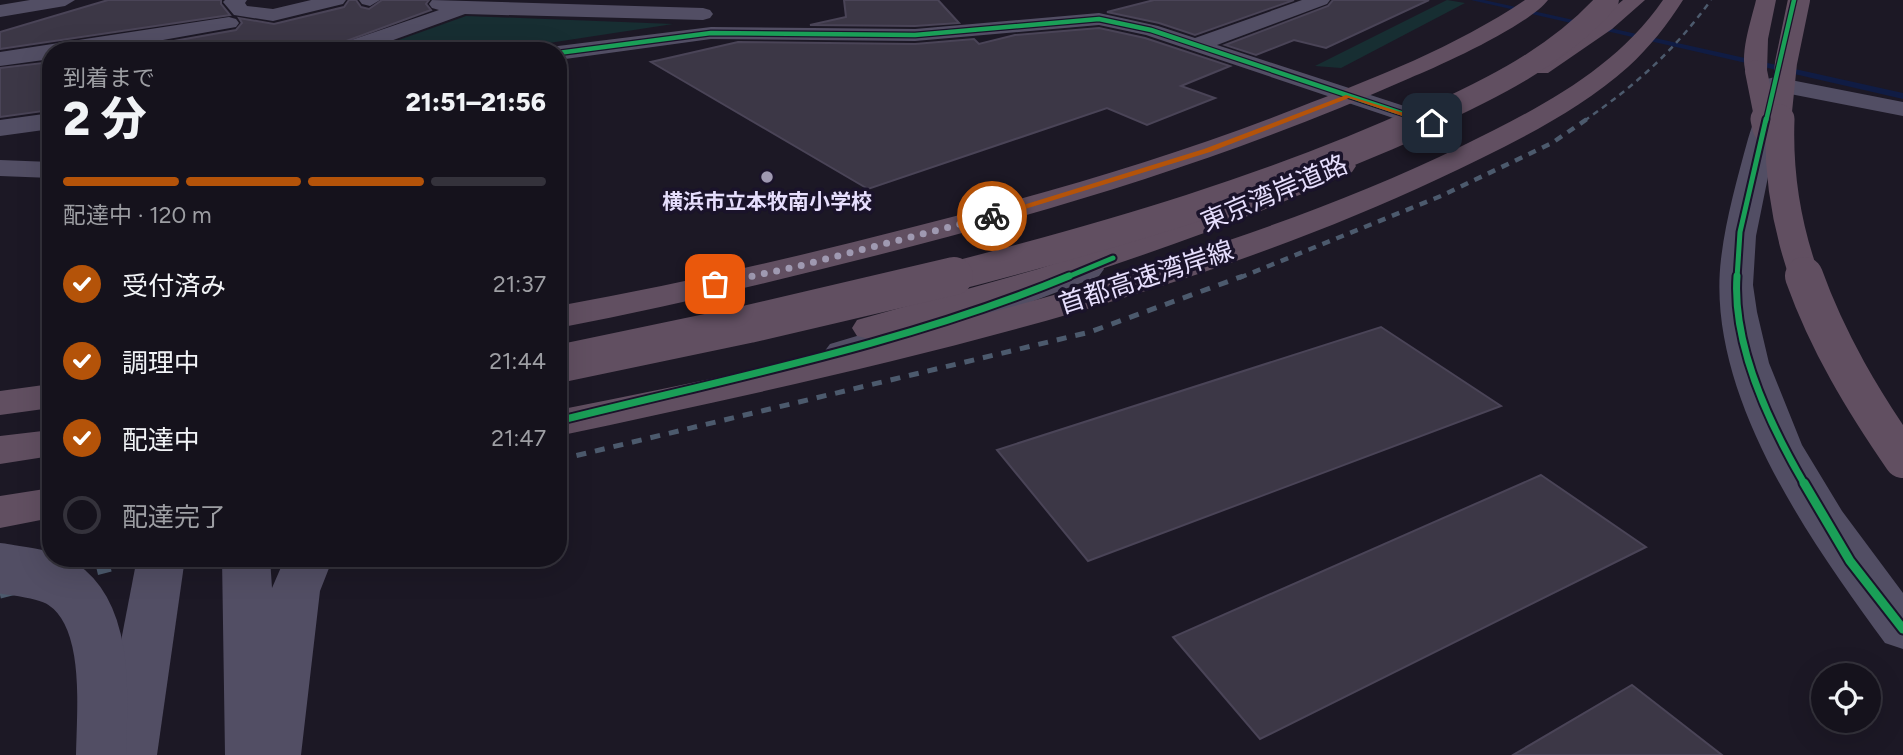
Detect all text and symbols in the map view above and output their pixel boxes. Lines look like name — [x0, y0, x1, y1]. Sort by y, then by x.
text: 到着まで — [63, 64, 155, 92]
text: 21:51–21:56 — [405, 86, 546, 118]
text: 2 分 — [63, 91, 147, 147]
pin — [1402, 93, 1462, 153]
icon: home — [1413, 104, 1451, 142]
street label: 東京湾岸道路 — [1196, 148, 1352, 238]
marker: 横浜市立本牧南小学校 — [759, 169, 775, 185]
courier — [957, 181, 1027, 251]
place label: 横浜市立本牧南小学校 — [662, 189, 872, 214]
icon: bike — [973, 197, 1011, 235]
text: 配達中 · 120 m — [63, 201, 212, 229]
street label: 首都高速湾岸線 — [1055, 234, 1237, 320]
pin — [685, 254, 745, 314]
icon: check — [63, 265, 101, 303]
icon: bag — [696, 265, 734, 303]
text: 受付済み — [122, 270, 226, 302]
text: 21:37 — [493, 270, 546, 298]
icon: check — [63, 342, 101, 380]
text: 調理中 — [122, 347, 200, 379]
text: 21:44 — [489, 347, 546, 375]
icon: check — [63, 419, 101, 457]
text: 配達中 — [122, 424, 200, 456]
text: 21:47 — [491, 424, 546, 452]
text: 配達完了 — [122, 501, 226, 533]
map controls — [1811, 663, 1881, 733]
button: locate — [1811, 663, 1881, 733]

